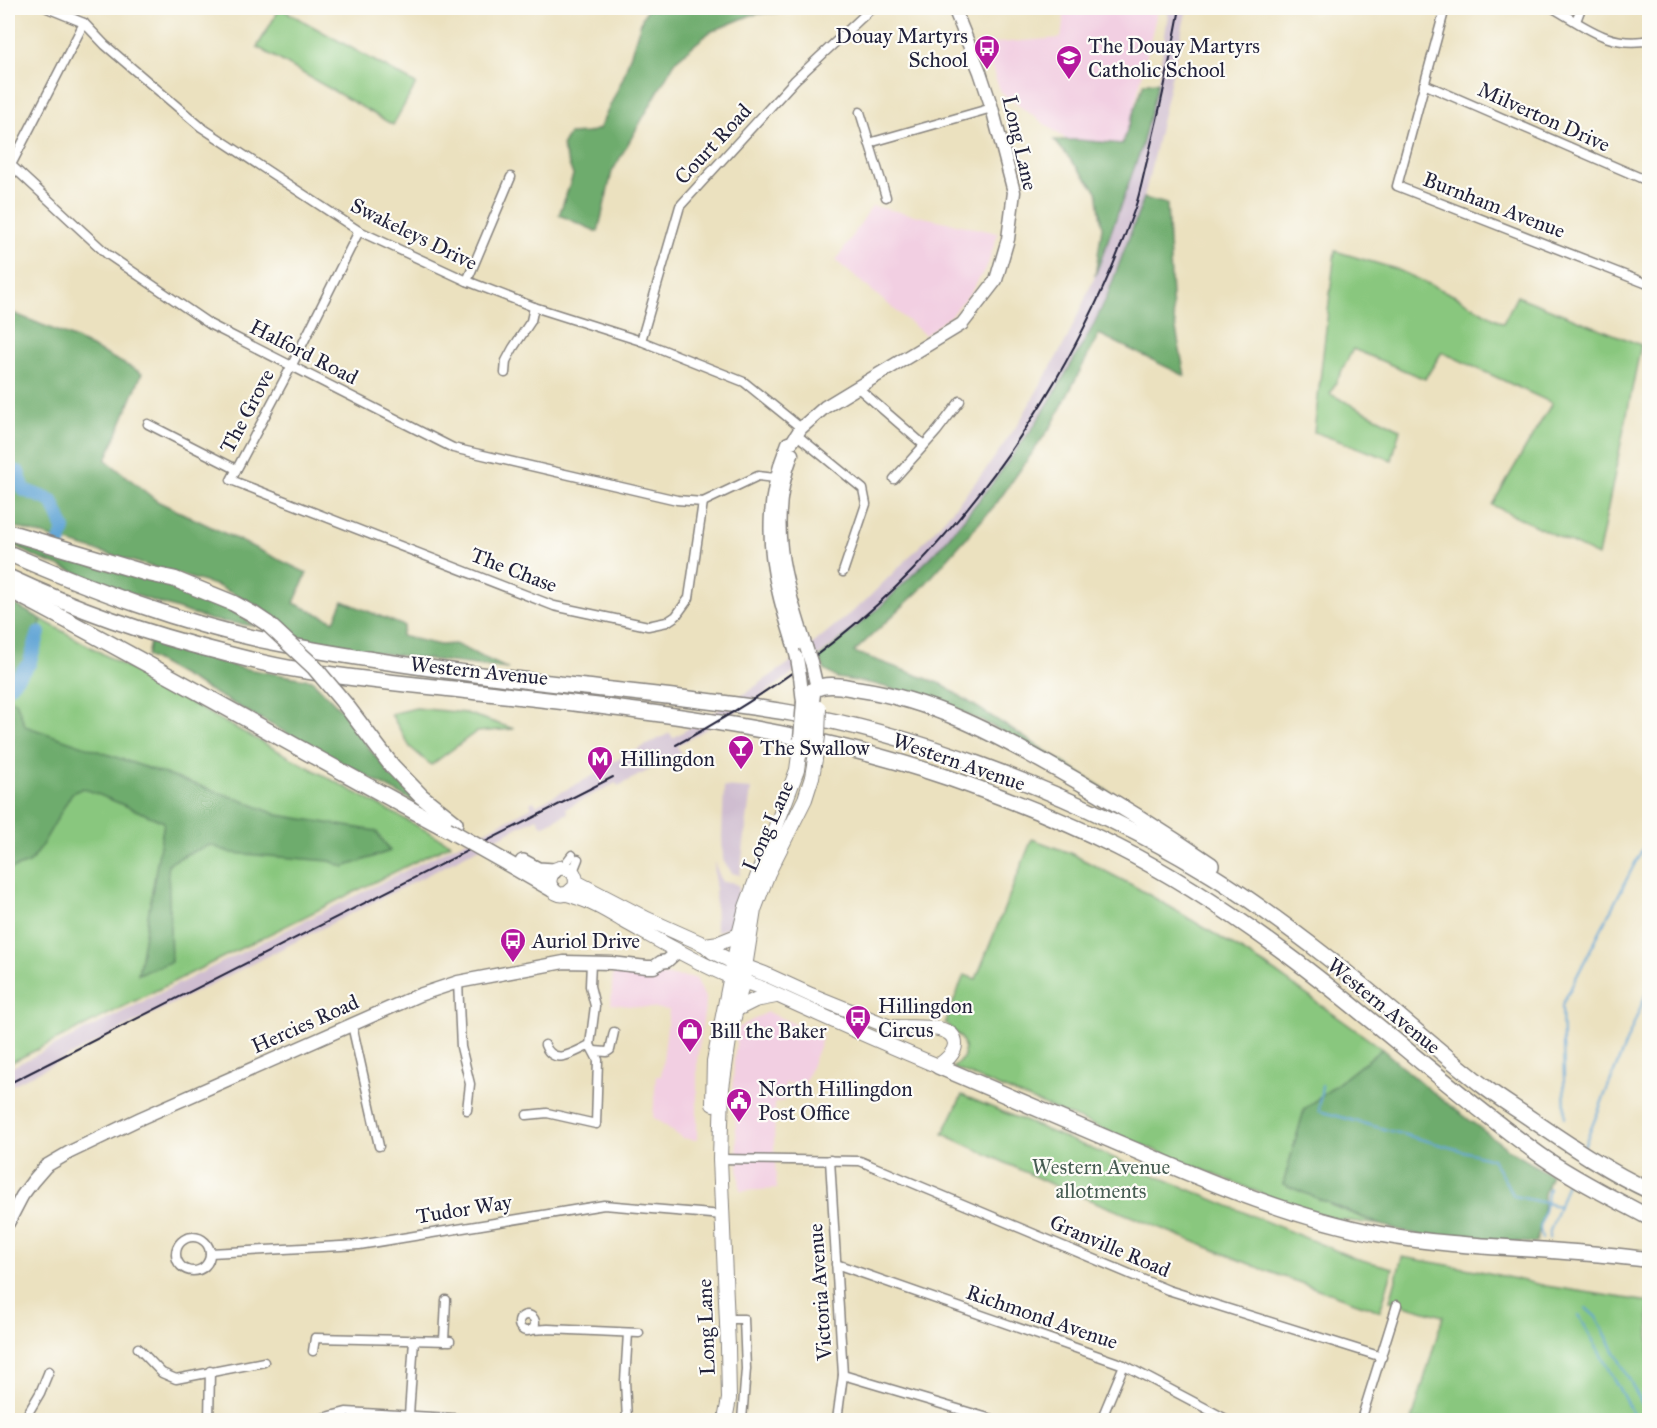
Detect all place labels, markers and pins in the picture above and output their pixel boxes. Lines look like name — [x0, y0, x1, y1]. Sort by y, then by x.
place label: Douay Martyrs School — [835, 23, 968, 73]
bus stop icon: Douay Martyrs School — [972, 33, 1002, 71]
place label: The Douay Martyrs Catholic School — [1088, 33, 1260, 83]
school or university icon: The Douay Martyrs Catholic School — [1054, 43, 1084, 81]
bar icon: The Swallow — [726, 733, 756, 771]
place label: The Swallow — [760, 735, 870, 761]
metro station icon: Hillingdon — [585, 744, 615, 782]
place label: Hillingdon — [620, 746, 715, 772]
bus stop icon: Auriol Drive — [498, 926, 528, 964]
place label: Auriol Drive — [531, 928, 640, 954]
place label: Hillingdon Circus — [878, 993, 973, 1043]
bus stop icon: Hillingdon Circus — [843, 1003, 873, 1041]
shop icon: Bill the Baker — [675, 1016, 705, 1054]
place label: Bill the Baker — [710, 1018, 827, 1044]
place label: North Hillingdon Post Office — [758, 1076, 913, 1126]
public building icon: North Hillingdon Post Office — [724, 1086, 754, 1124]

